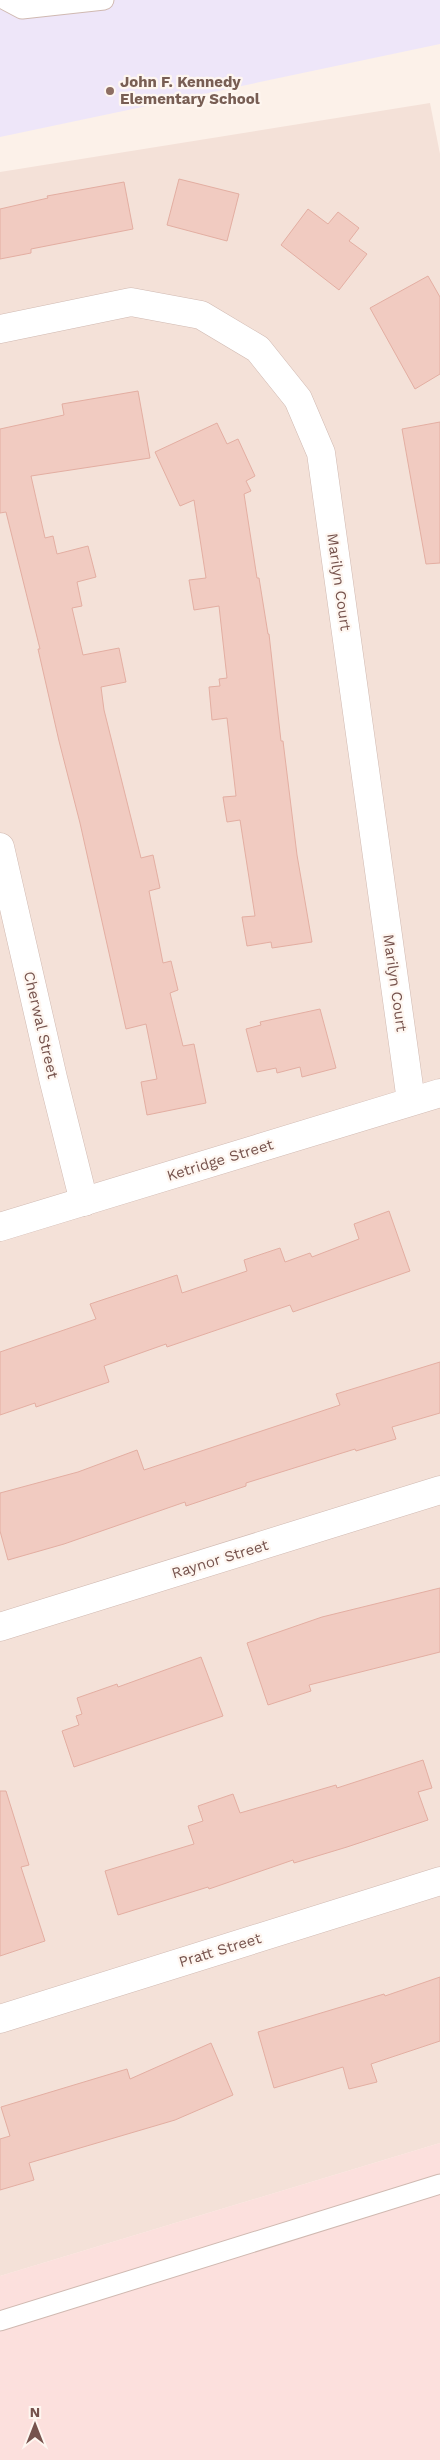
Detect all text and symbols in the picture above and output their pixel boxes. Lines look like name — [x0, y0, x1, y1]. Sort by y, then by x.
place label: John F. Kennedy Elementary School — [120, 73, 260, 108]
marker: John F. Kennedy Elementary School — [104, 85, 116, 97]
street label: Marilyn Court — [323, 532, 355, 633]
street label: Marilyn Court — [379, 933, 411, 1034]
street label: Cherwal Street — [20, 970, 62, 1081]
street label: Ketridge Street — [165, 1135, 276, 1185]
street label: Raynor Street — [170, 1536, 271, 1582]
street label: Pratt Street — [177, 1929, 264, 1971]
north arrow — [10, 2400, 60, 2450]
text: N — [30, 2404, 40, 2420]

